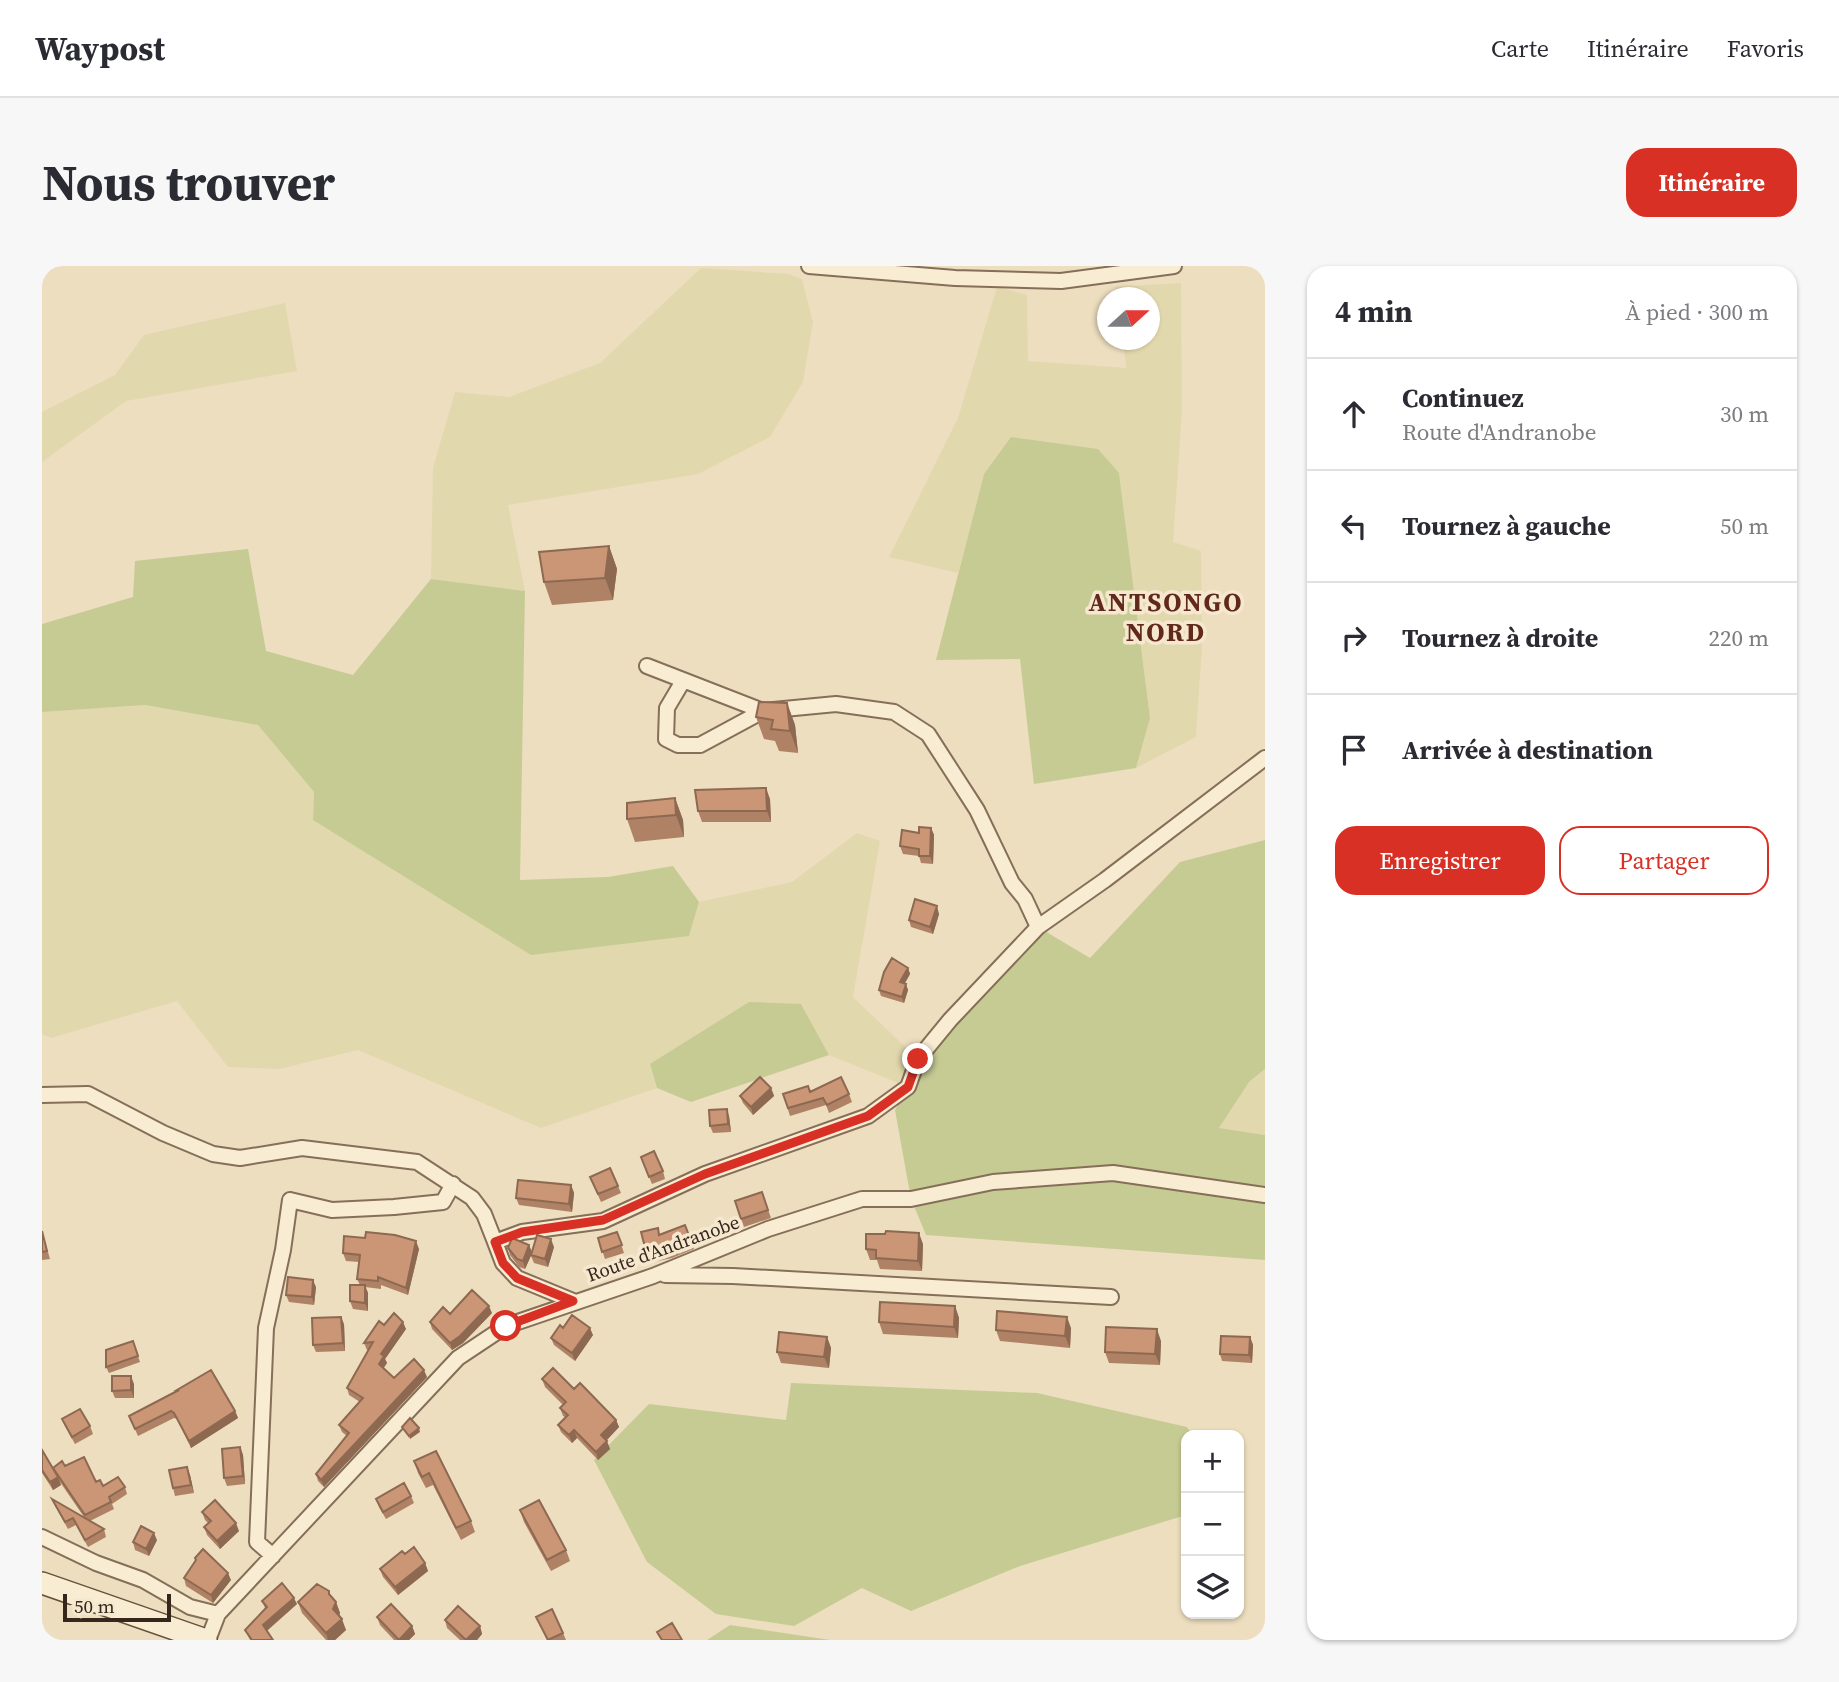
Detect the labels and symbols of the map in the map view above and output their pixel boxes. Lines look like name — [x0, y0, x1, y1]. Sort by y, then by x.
north arrow — [1097, 287, 1160, 350]
district label: ANTSONGO NORD — [1089, 584, 1243, 650]
route end — [902, 1043, 933, 1074]
street label: Route d'Andranobe — [583, 1208, 743, 1288]
route start — [490, 1310, 521, 1341]
scale bar — [63, 1591, 172, 1623]

